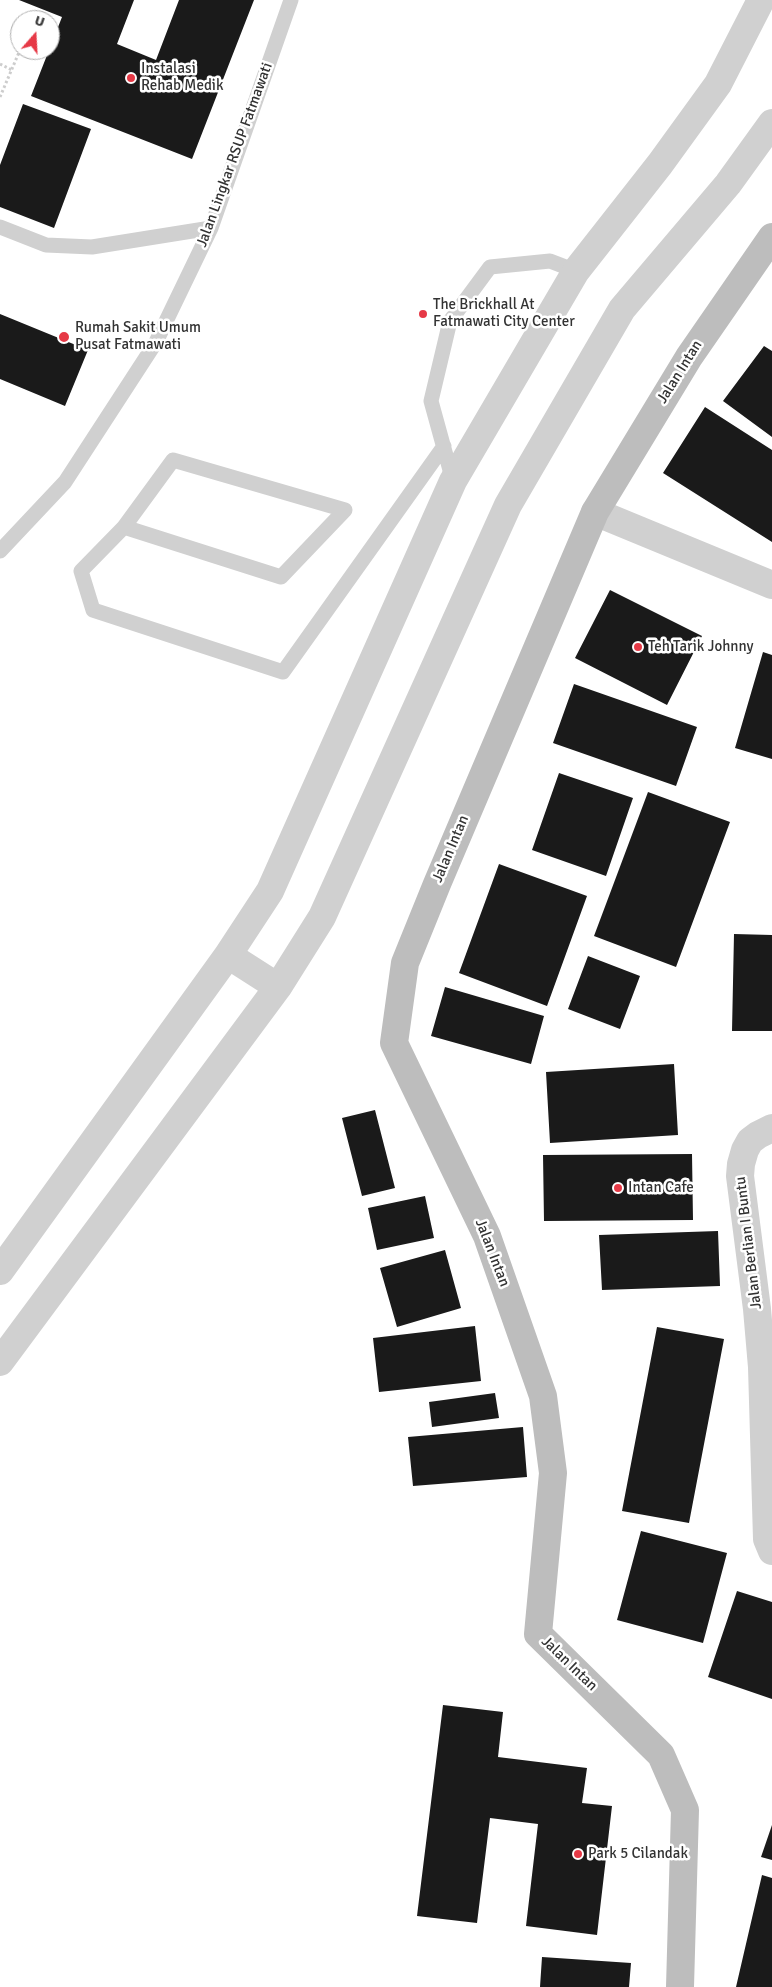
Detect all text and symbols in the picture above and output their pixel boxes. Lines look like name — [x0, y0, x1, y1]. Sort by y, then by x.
north arrow — [10, 10, 60, 60]
text: U — [32, 12, 47, 31]
place label: Instalasi Rehab Medik — [141, 60, 223, 95]
street label: Jalan Lingkar RSUP Fatmawati — [193, 60, 277, 250]
marker: Instalasi Rehab Medik — [125, 72, 137, 84]
place label: The Brickhall At Fatmawati City Center — [433, 296, 575, 331]
marker: The Brickhall At Fatmawati City Center — [417, 308, 429, 320]
place label: Rumah Sakit Umum Pusat Fatmawati — [75, 319, 201, 354]
marker: Rumah Sakit Umum Pusat Fatmawati — [57, 330, 71, 344]
street label: Jalan Intan — [654, 337, 706, 407]
place label: Teh Tarik Johnny — [648, 638, 753, 656]
marker: Teh Tarik Johnny — [632, 641, 644, 653]
street label: Jalan Intan — [429, 813, 473, 885]
street label: Jalan Berlian I Buntu — [732, 1176, 766, 1310]
place label: Intan Cafe — [628, 1179, 694, 1197]
marker: Intan Cafe — [612, 1182, 624, 1194]
street label: Jalan Intan — [471, 1217, 513, 1289]
street label: Jalan Intan — [537, 1633, 601, 1695]
place label: Park 5 Cilandak — [588, 1845, 688, 1863]
marker: Park 5 Cilandak — [572, 1848, 584, 1860]

